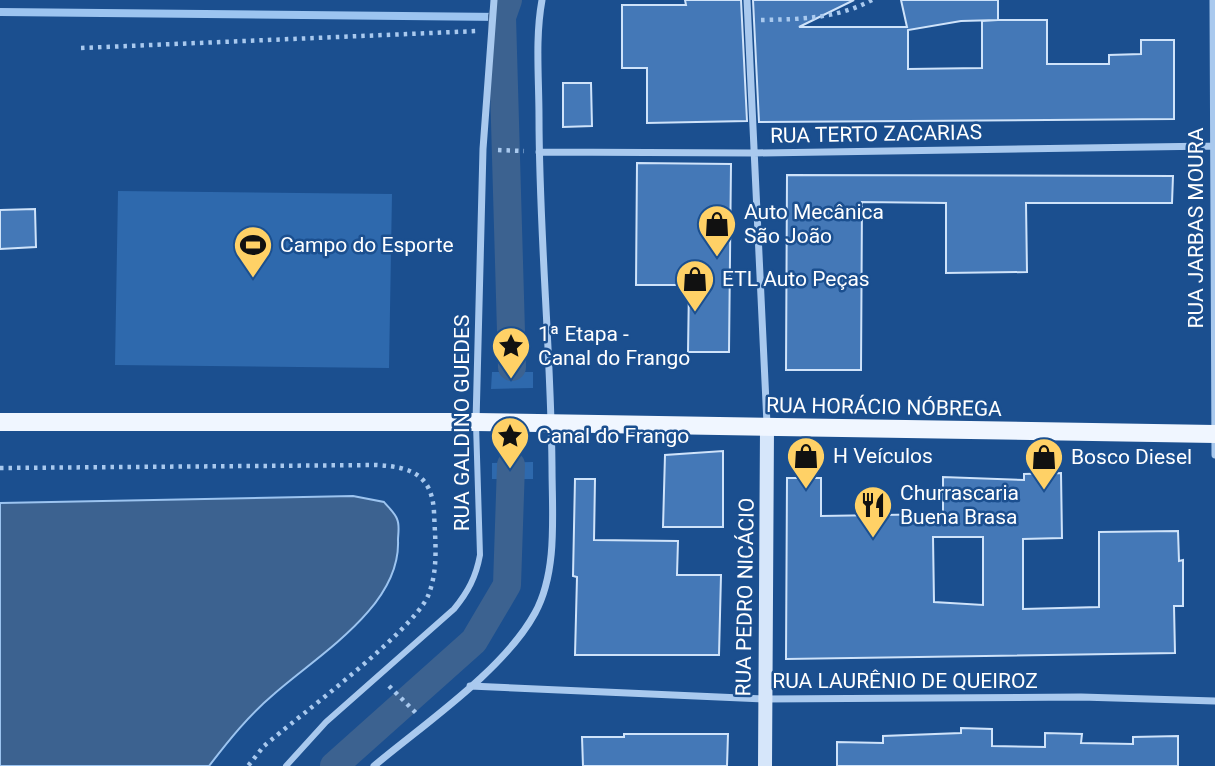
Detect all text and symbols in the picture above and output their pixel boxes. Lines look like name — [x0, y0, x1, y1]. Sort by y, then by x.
street label: RUA TERTO ZACARIAS — [770, 120, 982, 148]
street label: RUA JARBAS MOURA — [1184, 127, 1208, 328]
place label: Auto Mecânica São João — [744, 200, 884, 248]
shop icon: Auto Mecânica São João — [696, 203, 738, 258]
sports icon: Campo do Esporte — [232, 224, 274, 279]
place label: Campo do Esporte — [280, 233, 454, 257]
shop icon: ETL Auto Peças — [674, 258, 716, 313]
place label: ETL Auto Peças — [722, 267, 870, 291]
street label: RUA GALDINO GUEDES — [450, 315, 474, 531]
place label: 1ª Etapa - Canal do Frango — [538, 322, 690, 370]
place icon: 1ª Etapa - Canal do Frango — [490, 325, 532, 380]
street label: RUA HORÁCIO NÓBREGA — [766, 393, 1002, 421]
place icon: Canal do Frango — [489, 415, 531, 470]
place label: Canal do Frango — [537, 424, 689, 448]
shop icon: H Veículos — [785, 435, 827, 490]
shop icon: Bosco Diesel — [1023, 436, 1065, 491]
place label: H Veículos — [833, 444, 933, 468]
place label: Bosco Diesel — [1071, 445, 1192, 469]
place label: Churrascaria Buena Brasa — [900, 481, 1019, 529]
restaurant icon: Churrascaria Buena Brasa — [852, 484, 894, 539]
street label: RUA PEDRO NICÁCIO — [731, 498, 759, 696]
street label: RUA LAURÊNIO DE QUEIROZ — [772, 669, 1038, 693]

